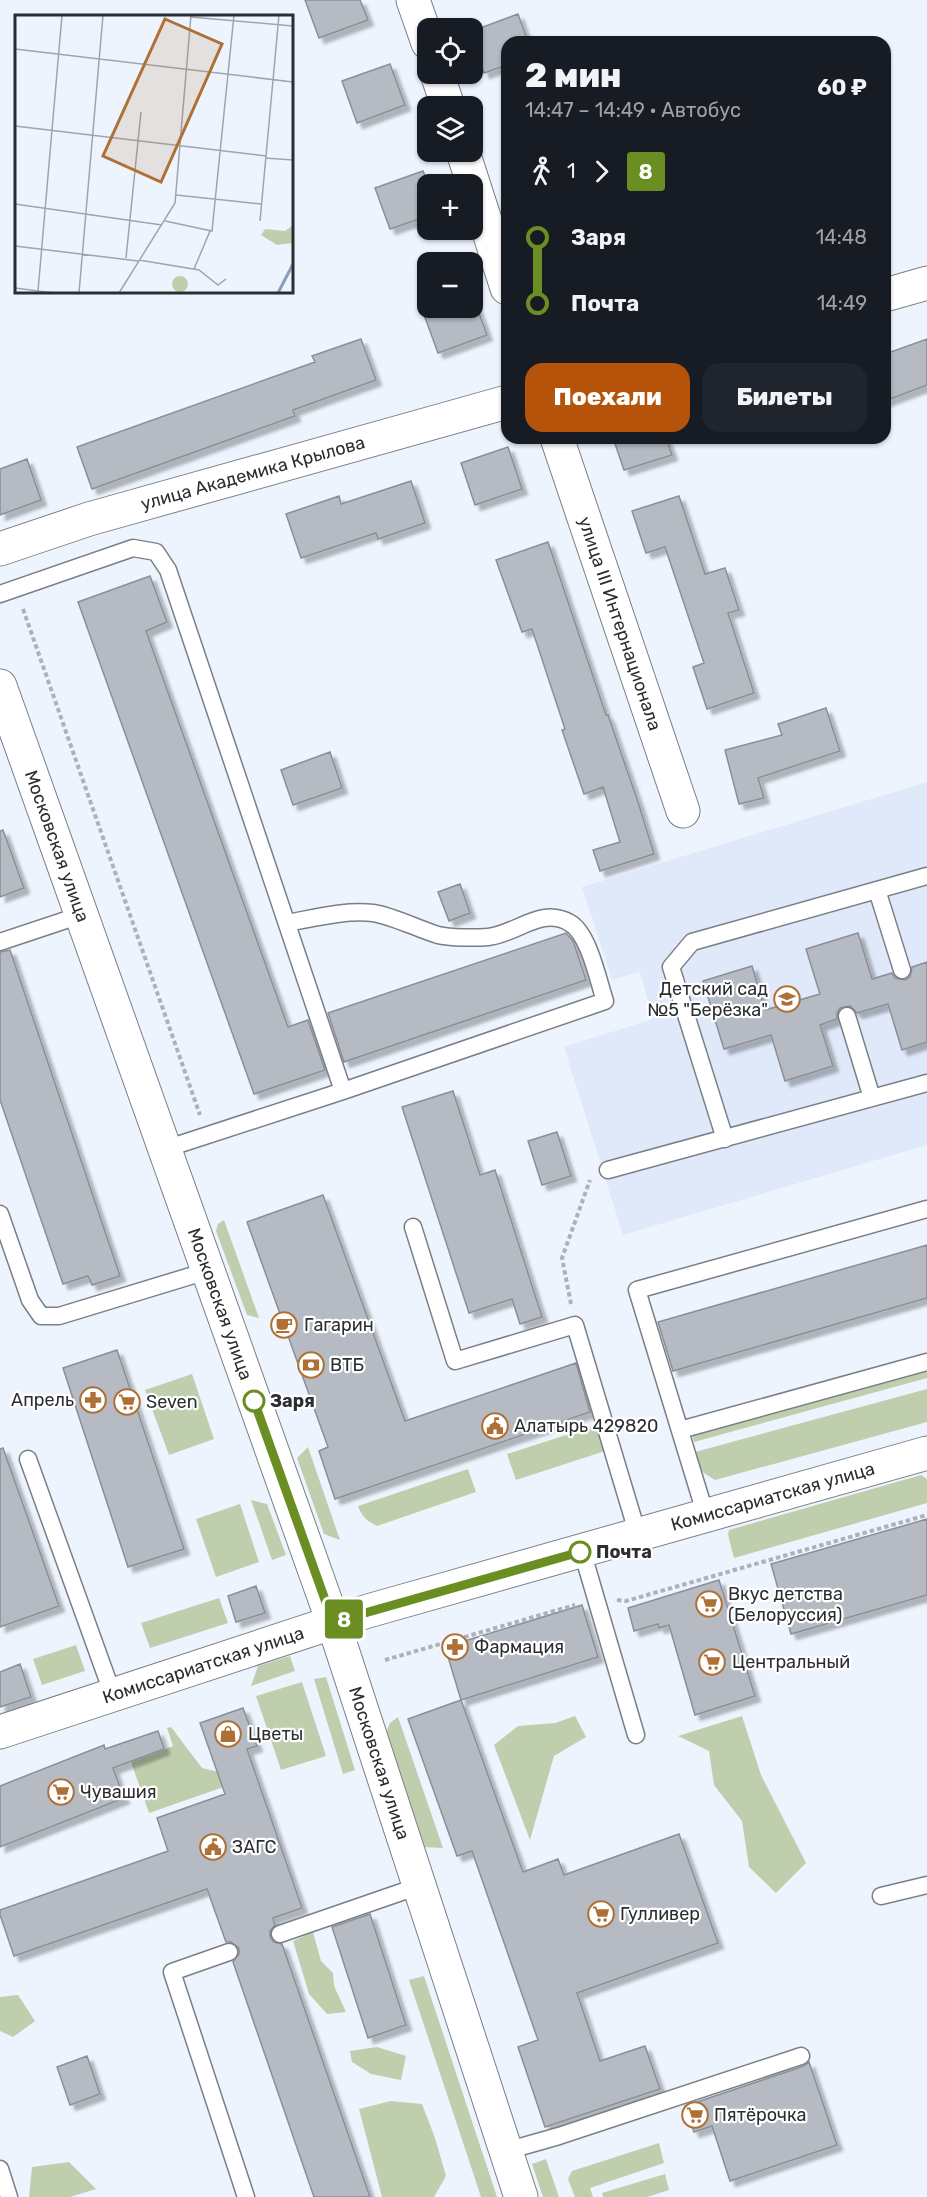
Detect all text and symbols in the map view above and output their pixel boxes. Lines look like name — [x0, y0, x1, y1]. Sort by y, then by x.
inset map — [15, 15, 292, 292]
map controls — [417, 18, 483, 318]
button: locate — [417, 18, 483, 84]
text: 2 мин — [525, 56, 621, 95]
text: 60 ₽ — [817, 74, 867, 101]
button: layers — [417, 96, 483, 162]
text: 14:47 – 14:49 · Автобус — [525, 98, 741, 122]
icon: walk — [525, 155, 558, 188]
icon: forward — [585, 155, 618, 188]
text: 1 — [567, 159, 576, 183]
text: 8 — [639, 159, 653, 184]
button: + — [417, 174, 483, 240]
text: Заря — [571, 224, 626, 251]
text: 14:48 — [816, 225, 867, 249]
button: − — [417, 252, 483, 318]
text: Почта — [571, 290, 639, 317]
text: 14:49 — [817, 291, 867, 315]
button: Поехали — [525, 363, 690, 432]
button: Билеты — [702, 363, 867, 432]
street label: улица Академика Крылова — [138, 431, 367, 515]
street label: улица III Интернационала — [573, 514, 666, 734]
street label: Московская улица — [20, 767, 94, 925]
place label: Детский сад №5 "Берёзка" — [647, 978, 768, 1021]
school or university icon: Детский сад №5 "Берёзка" — [772, 984, 802, 1014]
street label: Московская улица — [183, 1225, 257, 1383]
cafe icon: Гагарин — [269, 1310, 299, 1340]
place label: Гагарин — [304, 1314, 374, 1336]
bank icon: ВТБ — [296, 1350, 326, 1380]
place label: ВТБ — [330, 1354, 364, 1376]
pharmacy icon: Апрель — [78, 1385, 108, 1415]
supermarket icon: Seven — [112, 1387, 142, 1417]
place label: Апрель — [11, 1389, 74, 1411]
marker: Заря — [243, 1390, 265, 1412]
place label: Заря — [270, 1390, 315, 1412]
place label: Seven — [146, 1391, 198, 1413]
public building icon: Алатырь 429820 — [480, 1411, 510, 1441]
place label: Алатырь 429820 — [514, 1415, 658, 1437]
street label: Комиссариатская улица — [668, 1457, 877, 1536]
marker: Почта — [569, 1541, 591, 1563]
place label: Почта — [596, 1541, 652, 1563]
place label: Вкус детства (Белоруссия) — [728, 1583, 843, 1626]
supermarket icon: Вкус детства (Белоруссия) — [694, 1589, 724, 1619]
line badge: 8 — [324, 1600, 364, 1638]
text: 8 — [337, 1607, 351, 1632]
street label: Комиссариатская улица — [100, 1622, 307, 1709]
pharmacy icon: Фармация — [440, 1632, 470, 1662]
place label: Фармация — [474, 1636, 564, 1658]
supermarket icon: Центральный — [697, 1647, 727, 1677]
place label: Центральный — [732, 1651, 850, 1673]
street label: Московская улица — [344, 1684, 414, 1843]
shop icon: Цветы — [213, 1719, 243, 1749]
place label: Цветы — [248, 1723, 303, 1745]
supermarket icon: Чувашия — [46, 1777, 76, 1807]
place label: Чувашия — [80, 1781, 157, 1803]
public building icon: ЗАГС — [198, 1832, 228, 1862]
place label: ЗАГС — [232, 1836, 276, 1858]
supermarket icon: Гулливер — [586, 1899, 616, 1929]
place label: Гулливер — [620, 1903, 700, 1925]
supermarket icon: Пятёрочка — [680, 2100, 710, 2130]
place label: Пятёрочка — [714, 2104, 807, 2126]

